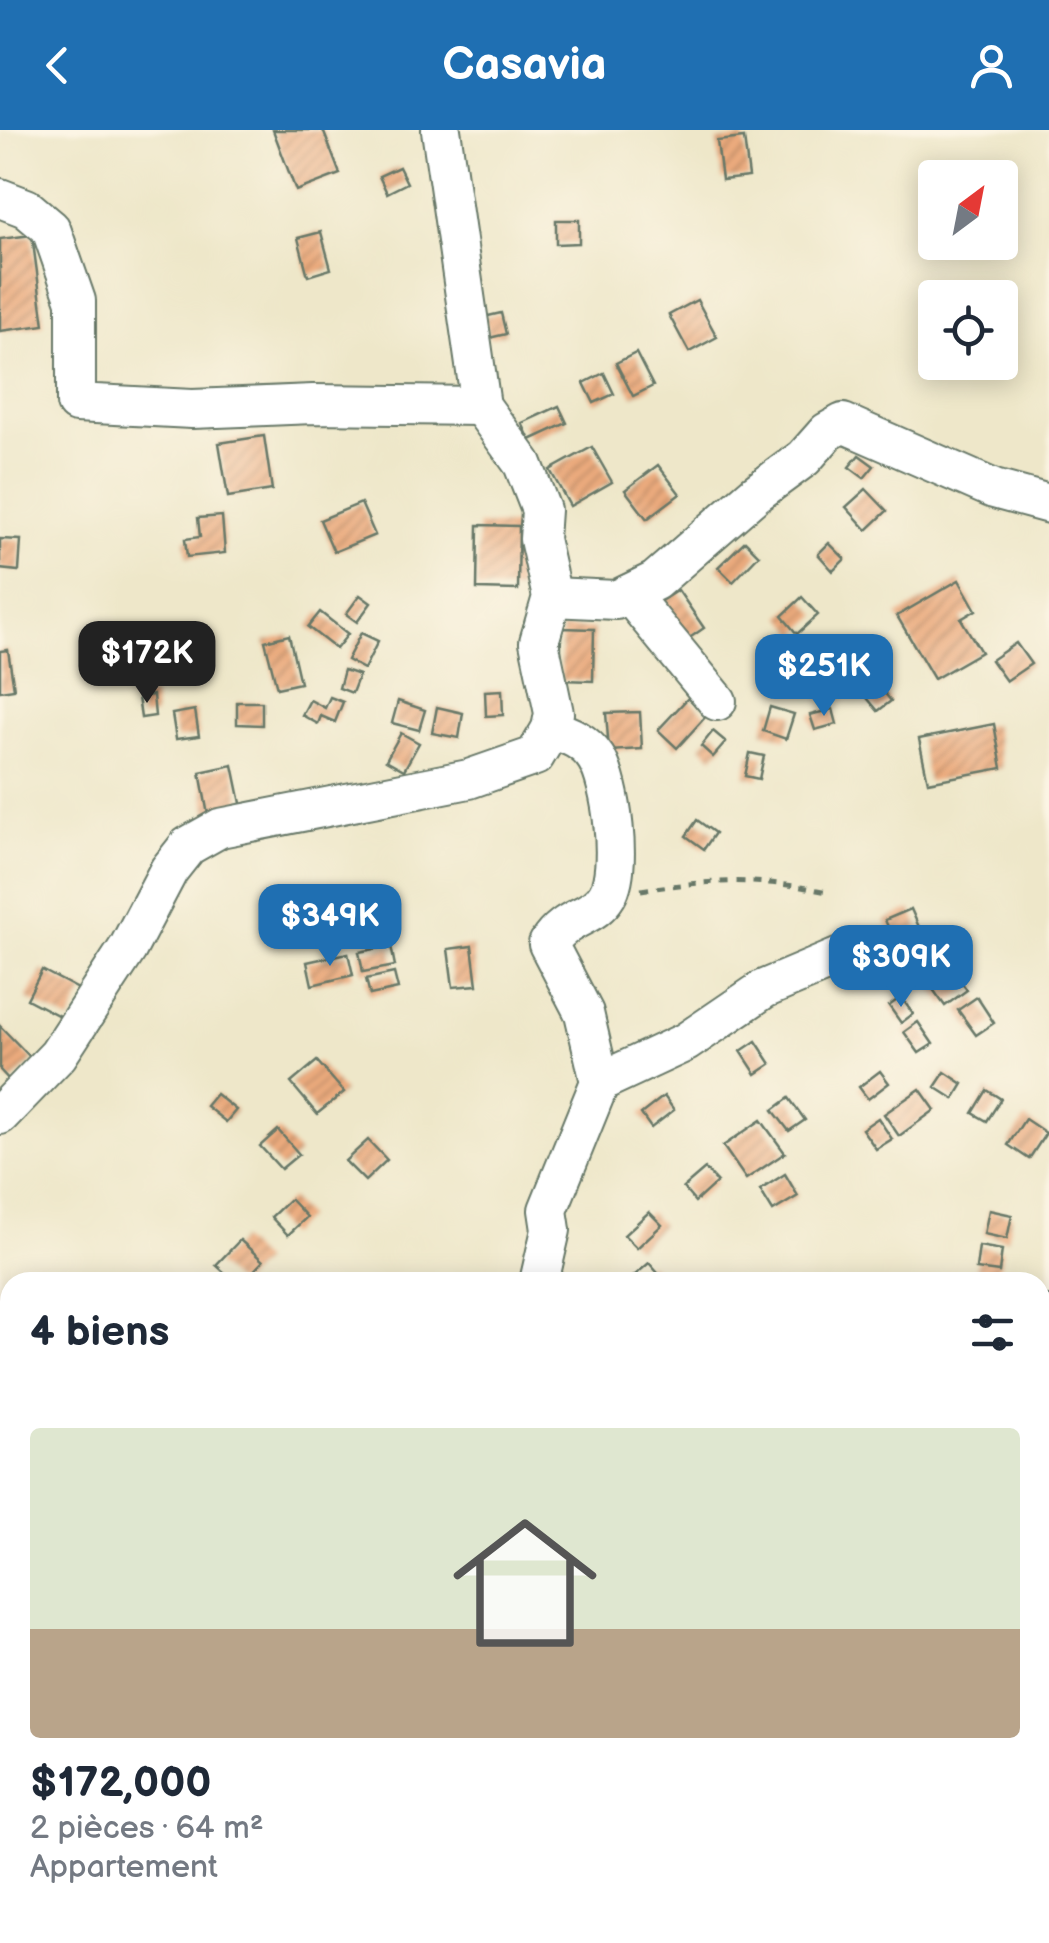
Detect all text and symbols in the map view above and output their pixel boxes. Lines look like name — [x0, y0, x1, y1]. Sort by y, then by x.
icon: back — [30, 38, 85, 93]
text: Casavia — [443, 38, 606, 93]
icon: person — [964, 38, 1019, 93]
north arrow — [918, 160, 1018, 260]
map controls — [918, 160, 1018, 380]
button: locate — [918, 280, 1018, 380]
pin: $172K — [77, 621, 217, 706]
text: $172K — [100, 634, 194, 673]
pin: $251K — [754, 634, 894, 719]
text: $251K — [777, 647, 871, 686]
pin: $349K — [260, 884, 400, 969]
text: $349K — [280, 897, 380, 936]
pin: $309K — [831, 925, 971, 1010]
text: $309K — [851, 938, 951, 977]
icon: filters — [965, 1305, 1020, 1360]
text: 4 biens — [30, 1307, 169, 1358]
icon: home — [435, 1493, 615, 1673]
text: $172,000 — [30, 1758, 212, 1809]
text: 2 pièces · 64 m² — [30, 1809, 264, 1848]
text: Appartement — [30, 1848, 218, 1887]

